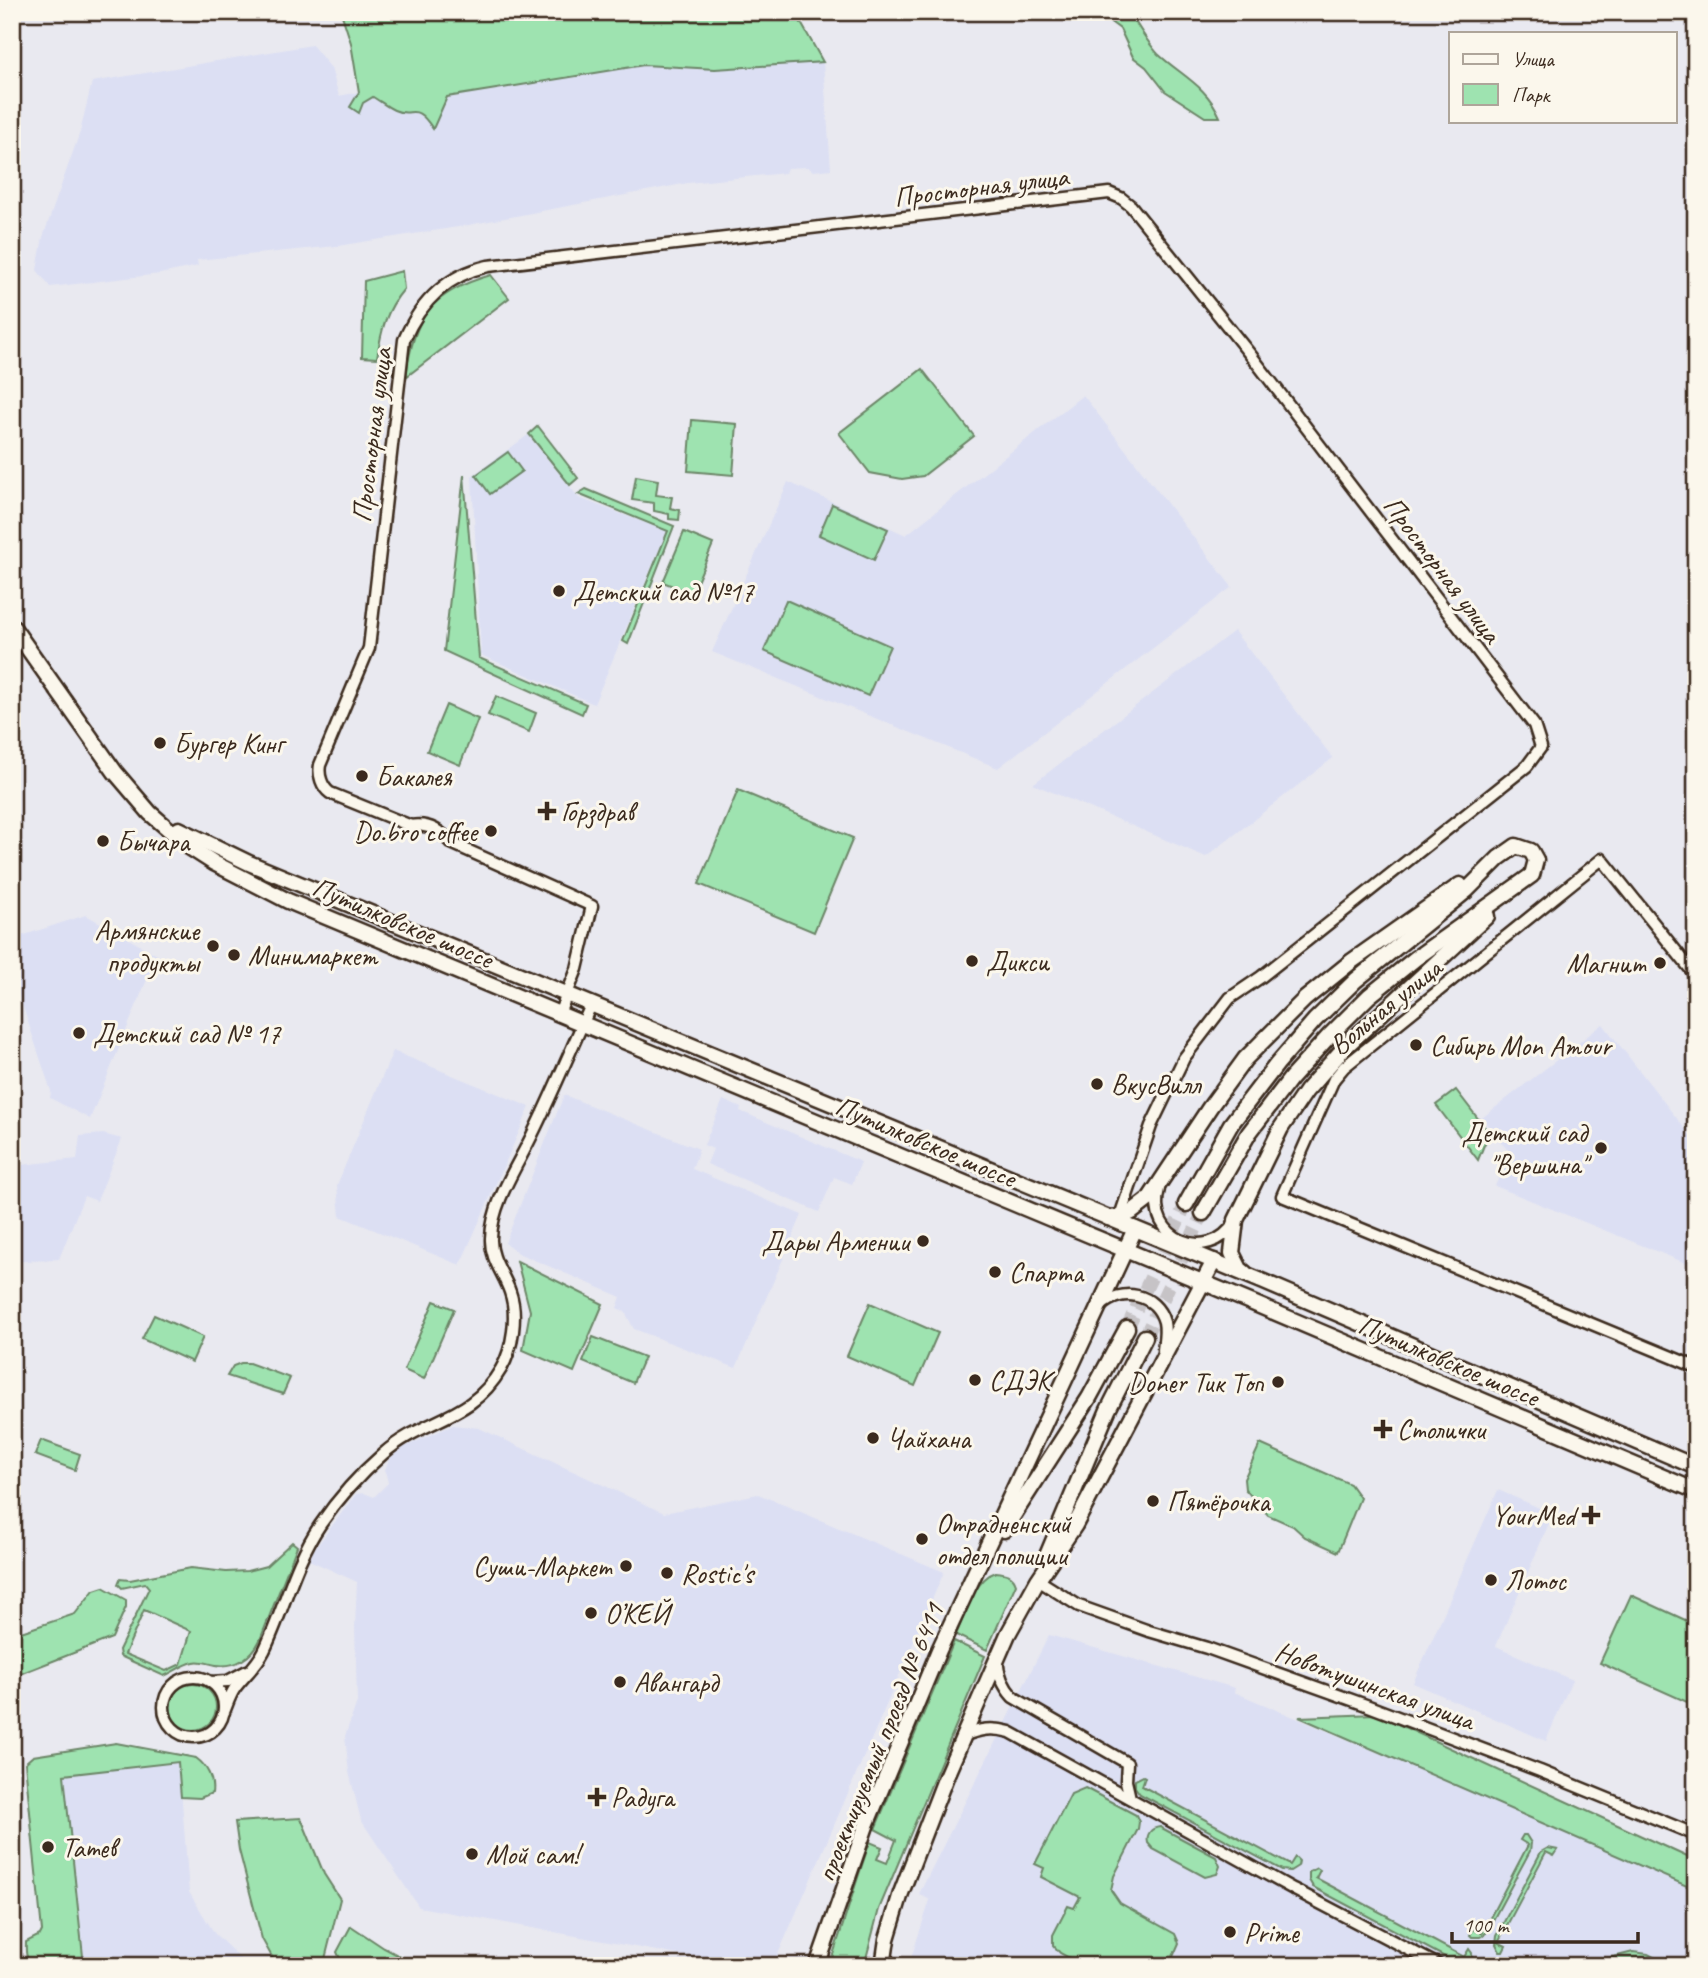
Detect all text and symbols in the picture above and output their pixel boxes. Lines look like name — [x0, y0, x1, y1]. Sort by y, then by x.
legend — [1449, 32, 1676, 122]
text: Улица — [1512, 46, 1555, 72]
text: Парк — [1512, 82, 1552, 108]
street label: Просторная улица — [892, 158, 1072, 215]
street label: Просторная улица — [343, 344, 400, 524]
street label: Просторная улица — [1376, 489, 1510, 651]
place label: Детский сад №17 — [573, 574, 755, 609]
marker: Детский сад №17 — [551, 583, 567, 599]
place label: Бургер Кинг — [174, 726, 288, 761]
marker: Бургер Кинг — [152, 735, 168, 751]
place label: Бакалея — [376, 759, 452, 794]
marker: Бакалея — [354, 768, 370, 784]
place label: Горздрав — [561, 794, 639, 829]
marker: Горздрав — [539, 803, 555, 819]
place label: Do.bro coffee — [354, 814, 479, 849]
marker: Do.bro coffee — [483, 823, 499, 839]
place label: Бычара — [117, 824, 191, 859]
marker: Бычара — [95, 833, 111, 849]
street label: Путилковское шоссе — [307, 869, 500, 977]
place label: Армянские продукты — [95, 913, 201, 980]
marker: Армянские продукты — [205, 938, 221, 954]
place label: Минимаркет — [248, 938, 379, 973]
place label: Дикси — [986, 944, 1050, 979]
place label: Магнит — [1566, 946, 1647, 981]
marker: Минимаркет — [226, 947, 242, 963]
street label: Вольная улица — [1322, 949, 1451, 1062]
marker: Дикси — [964, 953, 980, 969]
marker: Магнит — [1652, 955, 1668, 971]
place label: Детский сад № 17 — [93, 1016, 282, 1051]
marker: Детский сад № 17 — [71, 1025, 87, 1041]
place label: Сибирь Mon Amour — [1430, 1028, 1613, 1063]
marker: Сибирь Mon Amour — [1408, 1037, 1424, 1053]
place label: ВкусВилл — [1111, 1067, 1203, 1102]
marker: ВкусВилл — [1089, 1076, 1105, 1092]
street label: Путилковское шоссе — [830, 1088, 1023, 1196]
place label: Детский сад "Вершина" — [1461, 1115, 1592, 1182]
marker: Детский сад "Вершина" — [1593, 1140, 1609, 1156]
place label: Дары Армении — [761, 1224, 912, 1259]
marker: Дары Армении — [915, 1233, 931, 1249]
place label: Спарта — [1009, 1255, 1085, 1290]
marker: Спарта — [987, 1264, 1003, 1280]
street label: Путилковское шоссе — [1353, 1307, 1546, 1415]
place label: СДЭК — [989, 1363, 1056, 1398]
place label: Doner Тик Топ — [1128, 1365, 1264, 1400]
marker: СДЭК — [967, 1372, 983, 1388]
marker: Doner Тик Топ — [1270, 1374, 1286, 1390]
place label: Столички — [1397, 1412, 1488, 1447]
place label: Чайхана — [887, 1421, 972, 1456]
marker: Столички — [1375, 1421, 1391, 1437]
marker: Чайхана — [865, 1430, 881, 1446]
place label: Пятёрочка — [1167, 1484, 1271, 1519]
marker: Пятёрочка — [1145, 1493, 1161, 1509]
place label: YourMed — [1492, 1498, 1579, 1533]
marker: YourMed — [1581, 1505, 1601, 1525]
place label: Отрадненский отдел полиции — [936, 1506, 1072, 1573]
marker: Отрадненский отдел полиции — [914, 1531, 930, 1547]
place label: Суши-Маркет — [473, 1549, 613, 1584]
place label: Rostic's — [681, 1556, 755, 1591]
marker: Суши-Маркет — [618, 1558, 634, 1574]
place label: Лотос — [1505, 1563, 1567, 1598]
marker: Rostic's — [659, 1565, 675, 1581]
marker: Лотос — [1483, 1572, 1499, 1588]
place label: О’КЕЙ — [605, 1596, 673, 1631]
street label: проектируемый проезд № 6411 — [808, 1597, 952, 1887]
marker: О’КЕЙ — [583, 1605, 599, 1621]
street label: Новотушинская улица — [1271, 1633, 1482, 1739]
place label: Авангард — [634, 1665, 721, 1700]
marker: Авангард — [612, 1674, 628, 1690]
place label: Радуга — [611, 1780, 676, 1815]
marker: Радуга — [589, 1789, 605, 1805]
place label: Татев — [62, 1830, 121, 1865]
place label: Мой сам! — [486, 1837, 585, 1872]
marker: Татев — [40, 1839, 56, 1855]
marker: Мой сам! — [464, 1846, 480, 1862]
scale bar — [1452, 1901, 1638, 1945]
text: 100 m — [1463, 1912, 1510, 1938]
place label: Prime — [1244, 1915, 1301, 1950]
marker: Prime — [1222, 1924, 1238, 1940]

